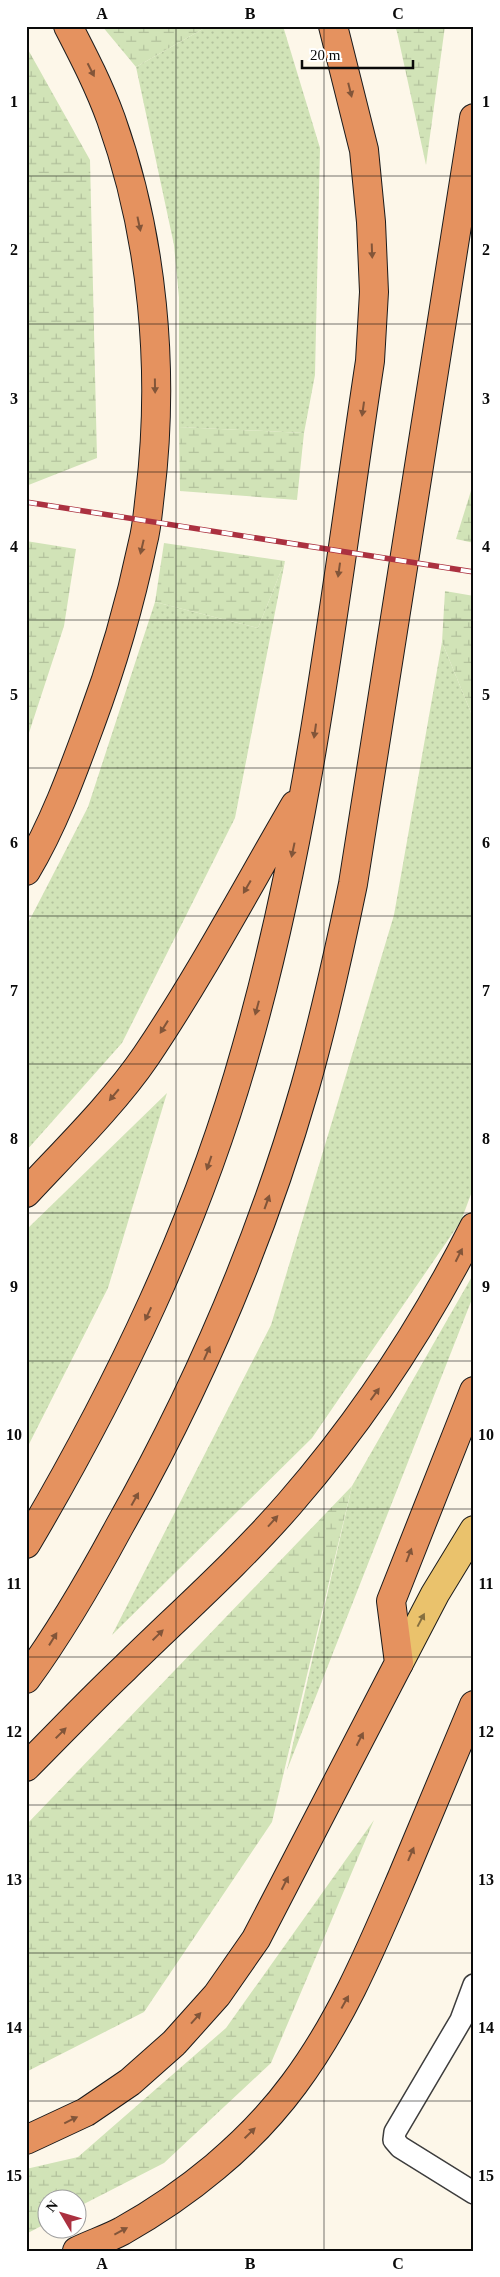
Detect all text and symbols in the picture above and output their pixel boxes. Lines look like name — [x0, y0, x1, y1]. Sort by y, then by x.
text: A — [96, 5, 108, 22]
text: B — [245, 5, 256, 22]
text: C — [392, 5, 404, 22]
scale bar — [302, 38, 414, 70]
text: 20 m — [310, 47, 341, 63]
one-way arrow — [87, 62, 95, 77]
one-way arrow — [346, 83, 354, 98]
text: 1 — [10, 93, 18, 110]
text: 1 — [482, 93, 490, 110]
one-way arrow — [135, 217, 143, 232]
text: 2 — [10, 241, 18, 258]
text: 2 — [482, 241, 490, 258]
one-way arrow — [368, 243, 376, 259]
one-way arrow — [151, 378, 159, 394]
text: 3 — [10, 390, 18, 407]
text: 3 — [482, 390, 490, 407]
one-way arrow — [358, 402, 366, 418]
text: 4 — [10, 538, 18, 555]
text: 4 — [482, 538, 490, 555]
one-way arrow — [138, 540, 146, 555]
one-way arrow — [334, 562, 342, 578]
text: 5 — [10, 686, 18, 703]
text: 5 — [482, 686, 490, 703]
one-way arrow — [310, 723, 318, 739]
text: 6 — [10, 834, 18, 851]
text: 6 — [482, 834, 490, 851]
one-way arrow — [289, 842, 297, 858]
one-way arrow — [242, 881, 251, 894]
text: 7 — [10, 982, 18, 999]
text: 7 — [482, 982, 490, 999]
one-way arrow — [253, 1001, 261, 1016]
one-way arrow — [159, 1020, 168, 1034]
one-way arrow — [108, 1088, 119, 1101]
text: 8 — [10, 1130, 18, 1147]
text: 8 — [482, 1130, 490, 1147]
one-way arrow — [204, 1156, 212, 1171]
one-way arrow — [263, 1194, 271, 1209]
one-way arrow — [455, 1248, 463, 1263]
text: 9 — [10, 1278, 18, 1295]
text: 9 — [482, 1278, 490, 1295]
one-way arrow — [143, 1307, 151, 1321]
one-way arrow — [203, 1346, 211, 1360]
one-way arrow — [370, 1387, 380, 1401]
text: 10 — [6, 1426, 22, 1443]
text: 10 — [478, 1426, 494, 1443]
one-way arrow — [131, 1492, 140, 1505]
one-way arrow — [268, 1514, 279, 1527]
one-way arrow — [405, 1547, 413, 1562]
text: 11 — [6, 1575, 22, 1592]
text: 11 — [478, 1575, 494, 1592]
one-way arrow — [417, 1613, 425, 1627]
one-way arrow — [152, 1630, 164, 1642]
one-way arrow — [48, 1632, 58, 1645]
text: 12 — [6, 1723, 22, 1740]
text: 12 — [478, 1723, 494, 1740]
one-way arrow — [54, 1727, 66, 1739]
one-way arrow — [356, 1732, 364, 1746]
one-way arrow — [408, 1847, 416, 1861]
text: 13 — [6, 1871, 22, 1888]
text: 13 — [478, 1871, 494, 1888]
one-way arrow — [281, 1876, 289, 1890]
one-way arrow — [341, 1995, 349, 2010]
one-way arrow — [190, 2013, 202, 2025]
text: 14 — [6, 2019, 22, 2036]
text: 14 — [478, 2019, 494, 2036]
one-way arrow — [64, 2116, 78, 2124]
one-way arrow — [244, 2127, 256, 2139]
text: 15 — [6, 2167, 22, 2184]
text: 15 — [478, 2167, 494, 2184]
north arrow — [38, 2190, 88, 2240]
text: N — [43, 2198, 61, 2215]
one-way arrow — [114, 2226, 128, 2235]
text: A — [96, 2255, 108, 2272]
text: B — [245, 2255, 256, 2272]
text: C — [392, 2255, 404, 2272]

